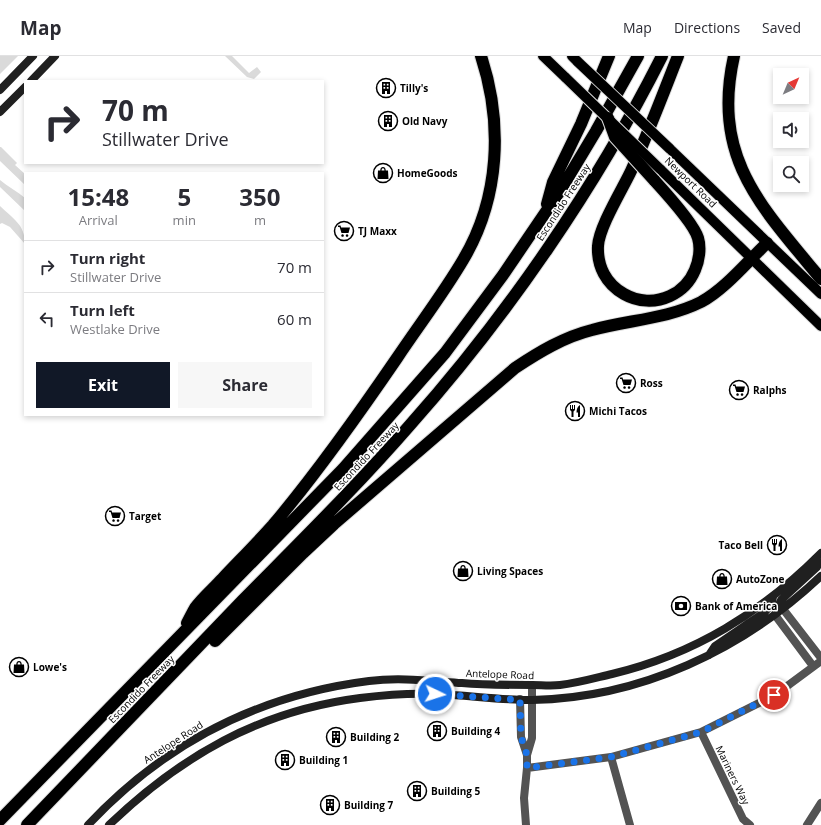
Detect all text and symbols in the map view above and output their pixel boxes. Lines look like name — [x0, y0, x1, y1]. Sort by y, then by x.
text: Map — [20, 15, 61, 41]
text: Map — [623, 18, 652, 37]
text: Directions — [674, 18, 740, 37]
text: Saved — [762, 18, 801, 37]
north arrow — [773, 68, 809, 104]
map controls — [773, 68, 809, 192]
building icon: Tilly's — [375, 77, 397, 99]
place label: Tilly's — [400, 81, 428, 95]
text: 70 m — [102, 91, 169, 129]
icon: right — [36, 96, 88, 148]
building icon: Old Navy — [377, 110, 399, 132]
button: sound — [773, 112, 809, 148]
place label: Old Navy — [402, 114, 448, 128]
text: Stillwater Drive — [102, 127, 228, 151]
street label: Newport Road — [662, 154, 720, 210]
button: search — [773, 156, 809, 192]
street label: Escondido Freeway — [533, 160, 594, 243]
shop icon: HomeGoods — [372, 162, 394, 184]
place label: HomeGoods — [397, 166, 458, 180]
text: 15:48 — [67, 180, 129, 213]
text: 5 — [177, 180, 191, 213]
text: 350 — [239, 180, 281, 213]
text: Arrival — [79, 211, 118, 229]
text: min — [173, 211, 196, 229]
text: m — [254, 211, 266, 229]
supermarket icon: TJ Maxx — [333, 220, 355, 242]
place label: TJ Maxx — [358, 224, 397, 238]
text: Turn right — [70, 248, 145, 268]
icon: right — [36, 256, 58, 278]
text: 70 m — [277, 257, 312, 277]
text: Stillwater Drive — [70, 268, 161, 286]
text: Turn left — [70, 300, 135, 320]
icon: left — [36, 308, 58, 330]
text: 60 m — [277, 309, 312, 329]
text: Westlake Drive — [70, 320, 160, 338]
button: Exit — [36, 362, 170, 408]
button: Share — [178, 362, 312, 408]
supermarket icon: Ross — [615, 372, 637, 394]
place label: Ross — [640, 376, 663, 390]
supermarket icon: Ralphs — [728, 379, 750, 401]
place label: Ralphs — [753, 383, 787, 397]
restaurant icon: Michi Tacos — [564, 400, 586, 422]
place label: Michi Tacos — [589, 404, 647, 418]
street label: Escondido Freeway — [330, 418, 402, 493]
supermarket icon: Target — [104, 505, 126, 527]
place label: Target — [129, 509, 162, 523]
restaurant icon: Taco Bell — [766, 534, 788, 556]
place label: Taco Bell — [719, 538, 763, 552]
shop icon: Living Spaces — [452, 560, 474, 582]
place label: Living Spaces — [477, 564, 543, 578]
shop icon: AutoZone — [711, 568, 733, 590]
place label: AutoZone — [736, 572, 785, 586]
bank icon: Bank of America — [670, 595, 692, 617]
place label: Bank of America — [695, 599, 777, 613]
street label: Escondido Freeway — [105, 651, 178, 726]
shop icon: Lowe's — [8, 656, 30, 678]
place label: Lowe's — [33, 660, 67, 674]
street label: Antelope Road — [466, 666, 534, 682]
position arrow — [414, 673, 456, 715]
pin — [757, 678, 791, 712]
icon: arrive — [763, 684, 785, 706]
street label: Antelope Road — [141, 718, 205, 766]
building icon: Building 4 — [426, 720, 448, 742]
place label: Building 4 — [451, 724, 501, 738]
building icon: Building 2 — [325, 726, 347, 748]
place label: Building 2 — [350, 730, 400, 744]
street label: Mariners Way — [713, 743, 754, 808]
building icon: Building 1 — [274, 749, 296, 771]
place label: Building 1 — [299, 753, 348, 767]
building icon: Building 5 — [406, 780, 428, 802]
place label: Building 5 — [431, 784, 481, 798]
building icon: Building 7 — [319, 794, 341, 816]
place label: Building 7 — [344, 798, 394, 812]

